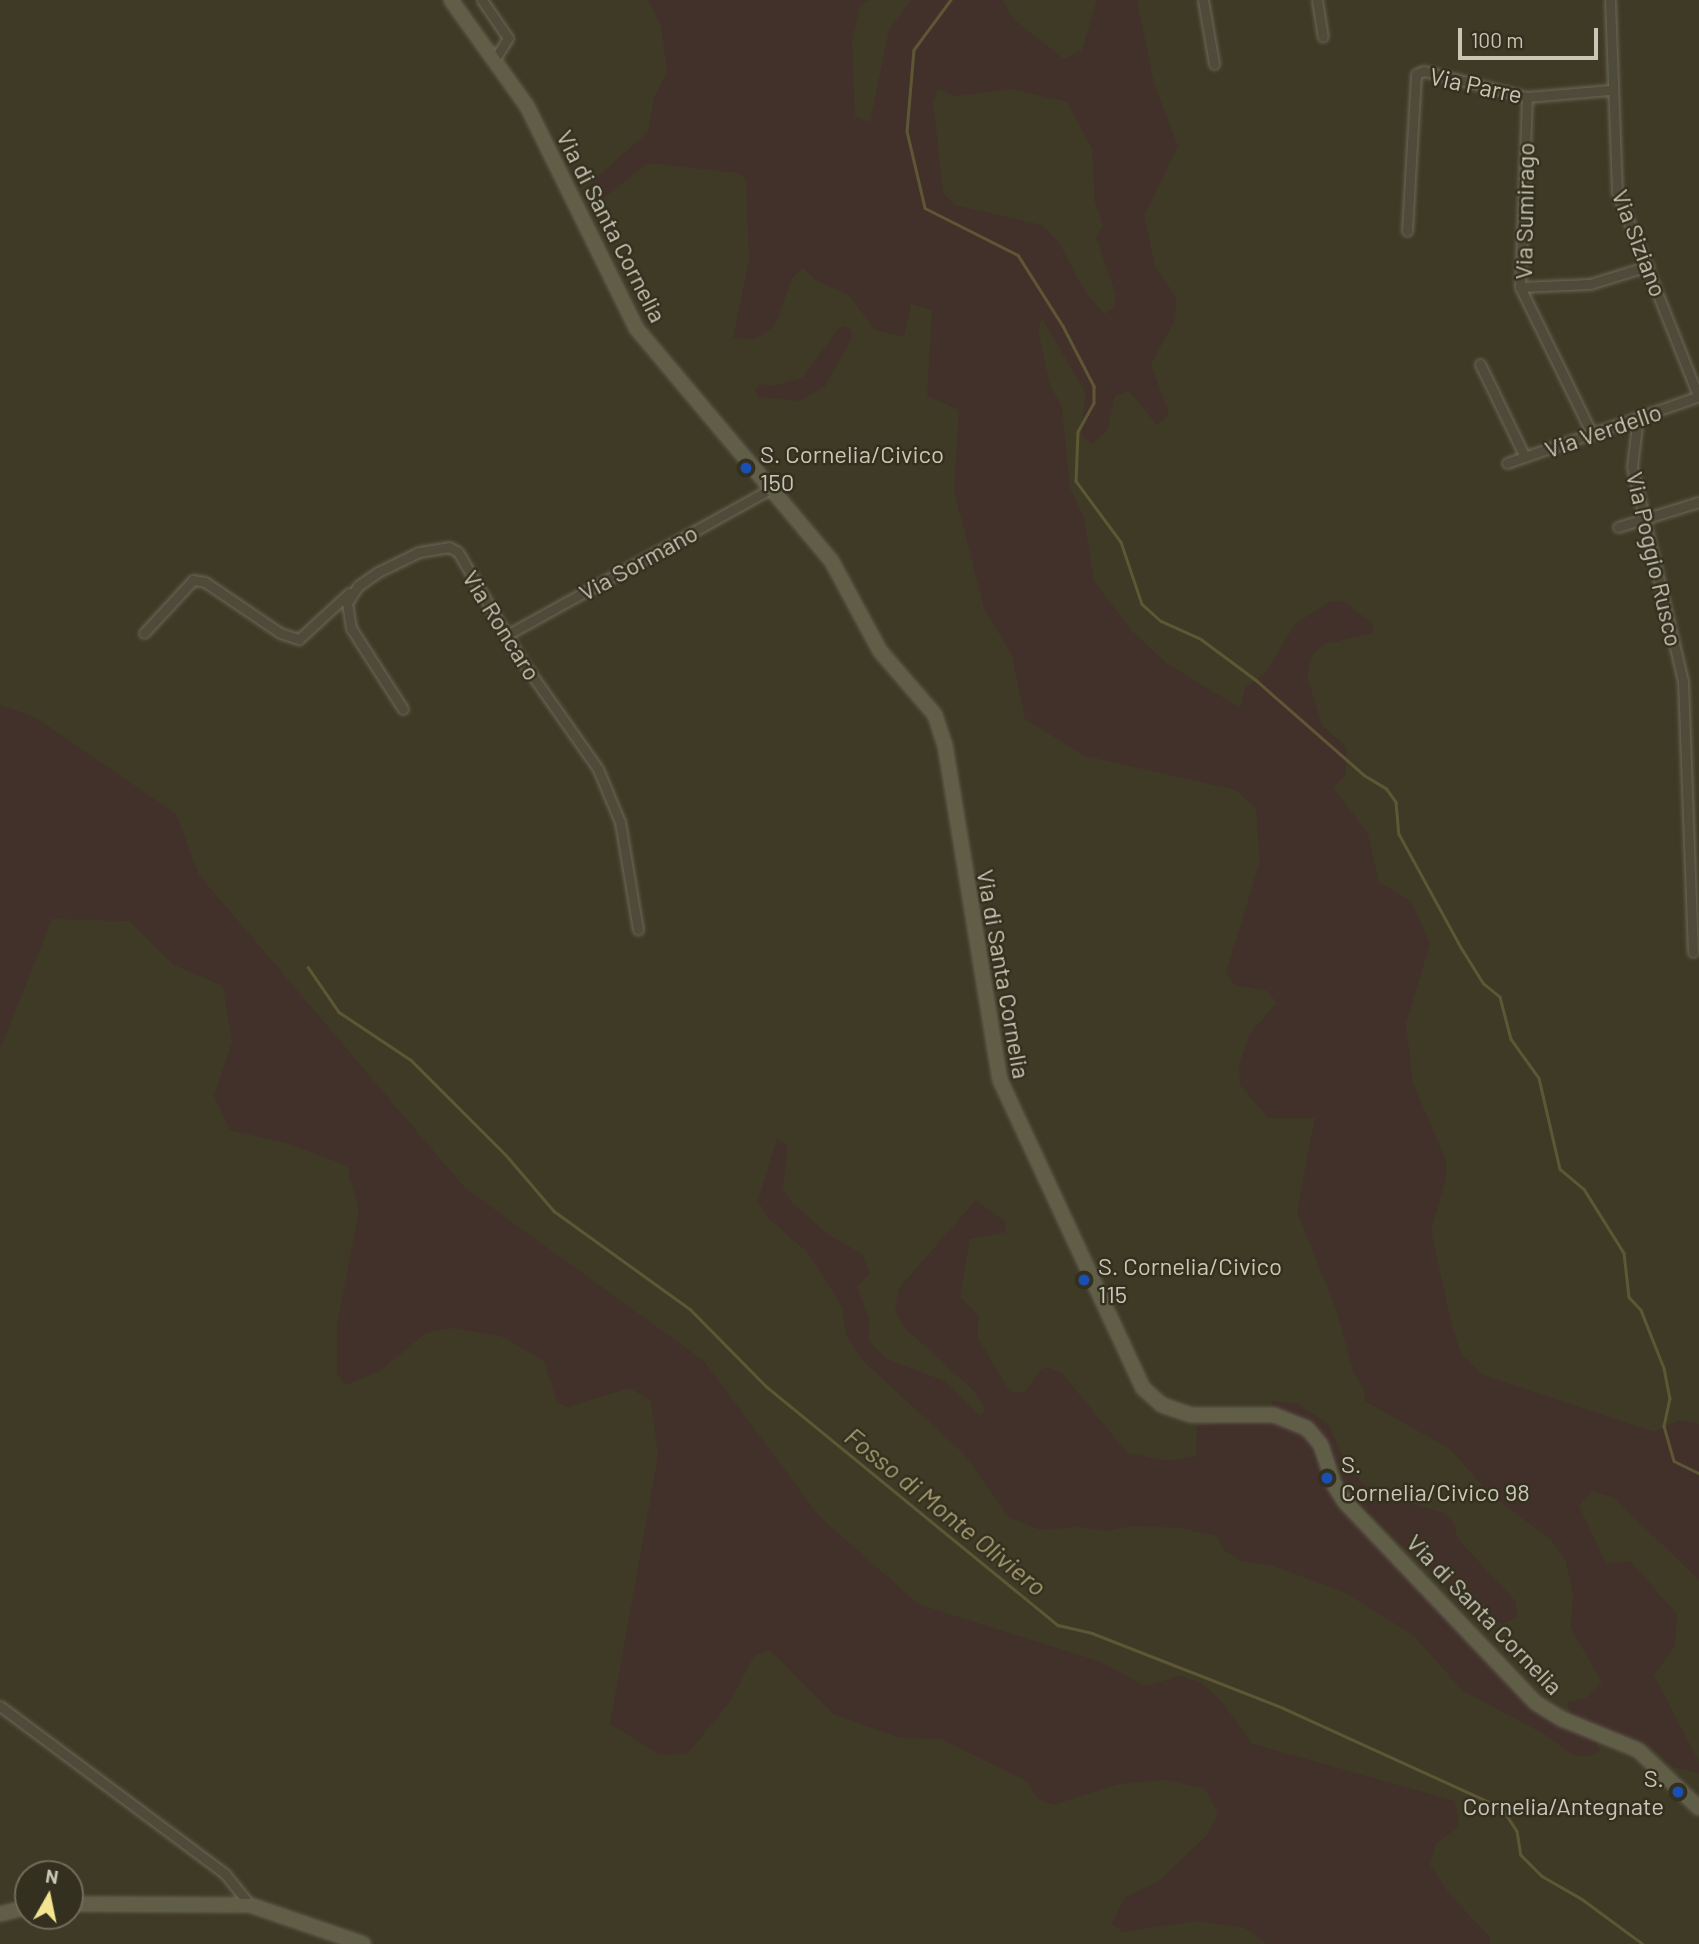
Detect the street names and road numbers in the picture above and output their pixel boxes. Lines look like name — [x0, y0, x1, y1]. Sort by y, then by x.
street label: Via Parre — [1427, 61, 1525, 109]
street label: Via di Santa Cornelia — [551, 125, 673, 327]
street label: Via Sumirago — [1508, 142, 1540, 280]
street label: Via Siziano — [1606, 185, 1674, 301]
street label: Via Verdello — [1541, 397, 1665, 463]
street label: Via Poggio Rusco — [1621, 469, 1689, 649]
street label: Via Sormano — [574, 518, 702, 606]
street label: Via Roncaro — [457, 565, 547, 685]
street label: Via di Santa Cornelia — [971, 867, 1037, 1081]
street label: Via di Santa Cornelia — [1401, 1528, 1569, 1700]

